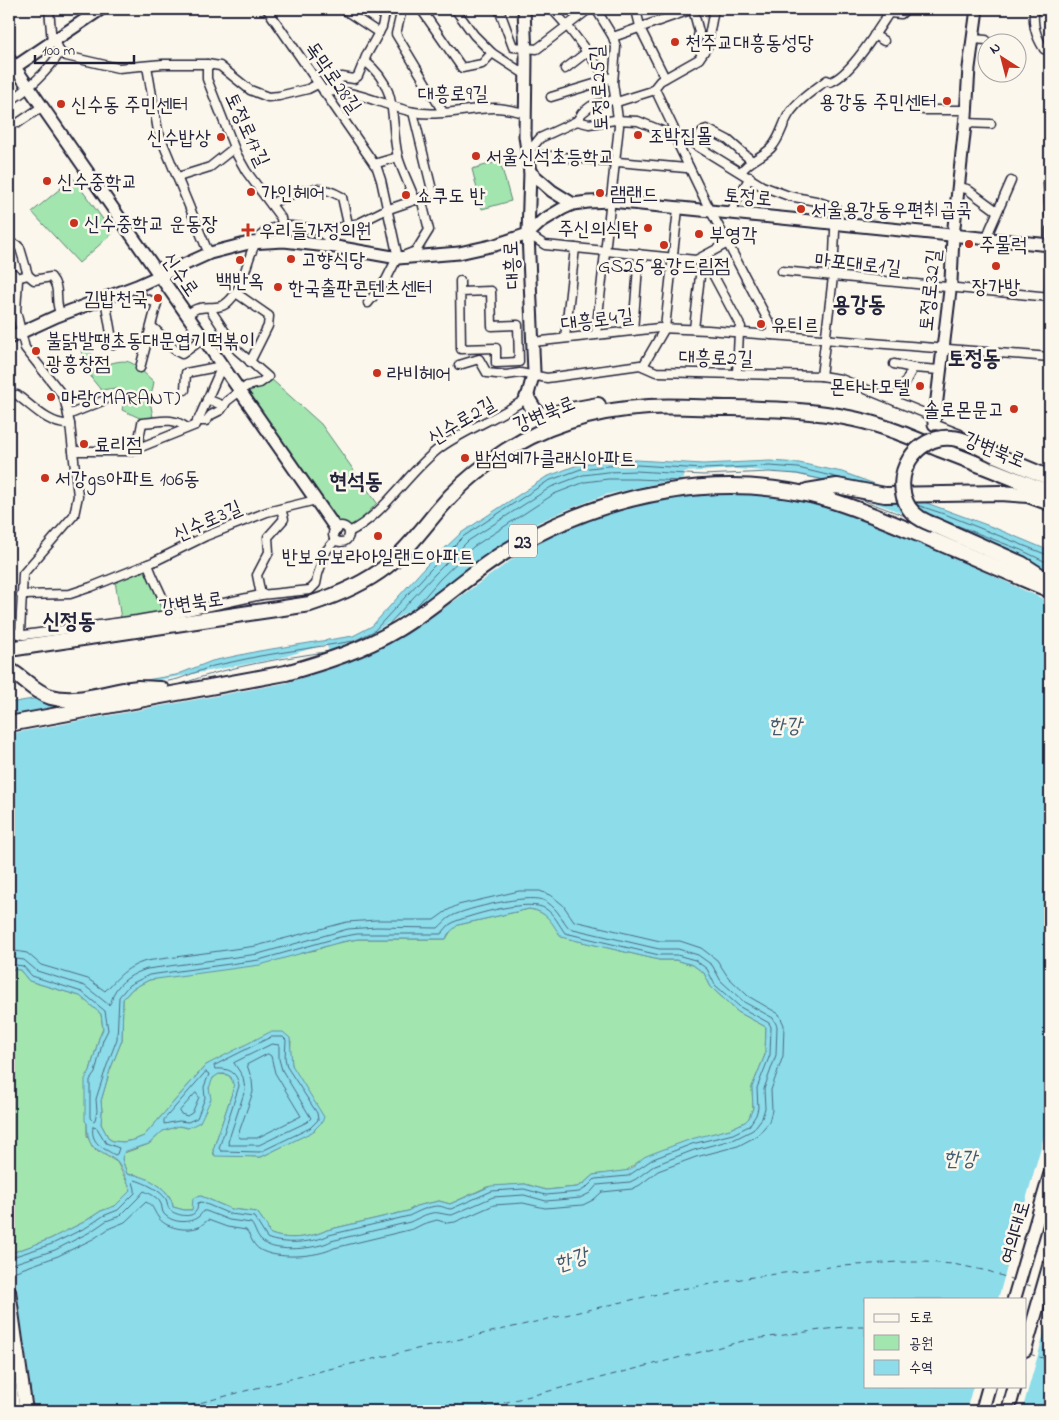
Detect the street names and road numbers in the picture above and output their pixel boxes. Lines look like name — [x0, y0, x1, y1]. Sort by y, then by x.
street label: 독막로28길 — [297, 37, 367, 120]
street label: 토정로25길 — [584, 44, 617, 131]
street label: 대흥로9길 — [418, 80, 488, 111]
street label: 토정로17길 — [216, 88, 276, 172]
street label: 토정로 — [722, 182, 773, 215]
street label: 대흥로 — [498, 240, 529, 290]
street label: 신수로 — [153, 247, 205, 304]
street label: 마포대로1길 — [813, 247, 902, 284]
street label: 토정로32길 — [913, 248, 950, 333]
street label: 대흥로4길 — [559, 303, 635, 340]
street label: 대흥로2길 — [679, 344, 753, 375]
street label: 강변북로 — [510, 390, 580, 441]
street label: 신수로2길 — [423, 391, 502, 454]
street label: 강변북로 — [959, 426, 1029, 477]
street label: 신수로3길 — [169, 494, 247, 550]
road number: 23 — [509, 524, 537, 558]
street label: 강변북로 — [157, 586, 225, 623]
street label: 여의대로 — [994, 1198, 1039, 1268]

